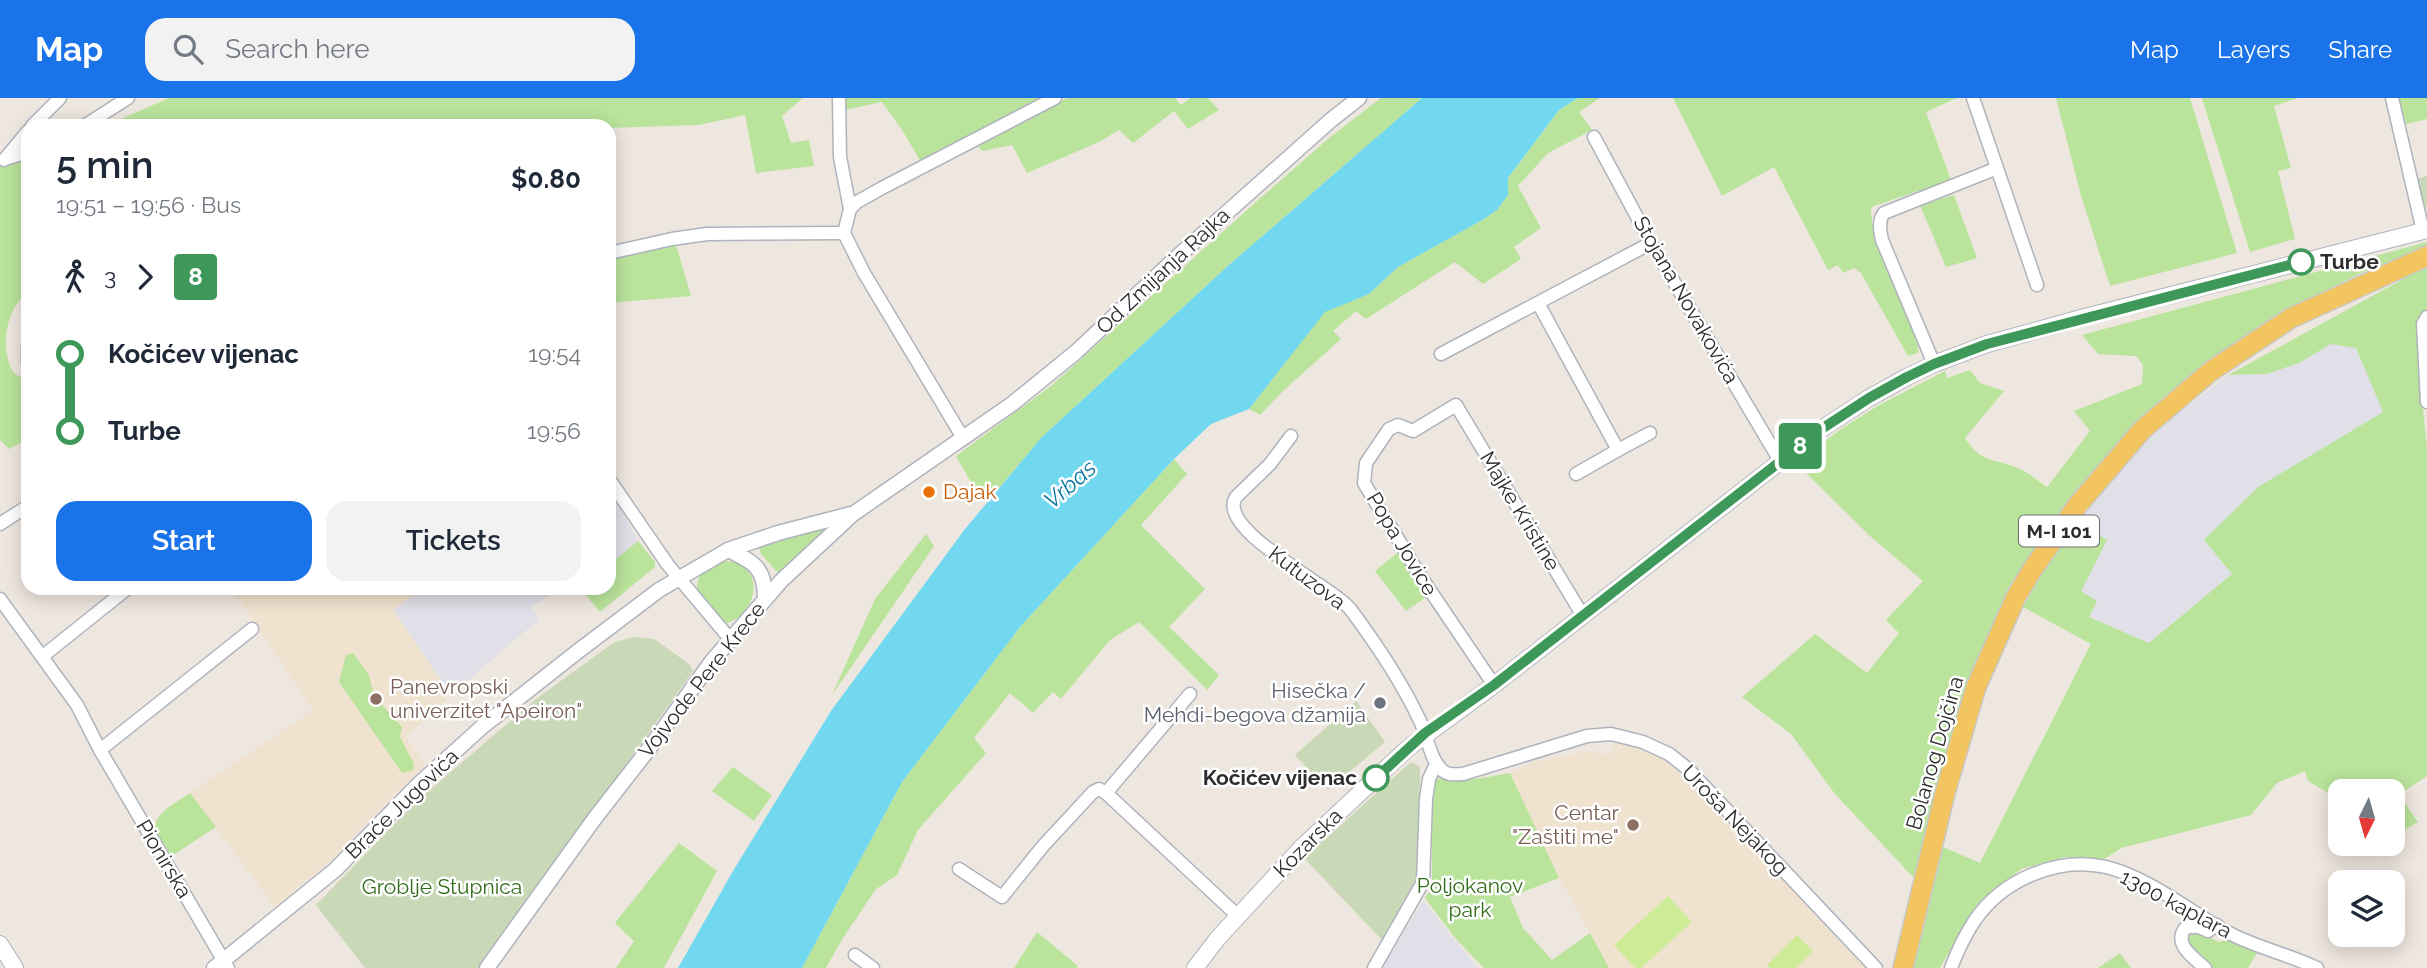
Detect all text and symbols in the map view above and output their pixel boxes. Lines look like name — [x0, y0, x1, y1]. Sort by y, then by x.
search box — [145, 18, 635, 81]
text: Map — [35, 30, 103, 69]
icon: search — [169, 30, 207, 68]
text: Search here — [225, 34, 370, 64]
text: Map — [2130, 35, 2179, 64]
text: Layers — [2217, 35, 2290, 64]
text: Share — [2328, 35, 2392, 64]
text: 5 min — [56, 142, 153, 187]
text: $0.80 — [511, 164, 581, 194]
text: 19:51 – 19:56 · Bus — [56, 191, 241, 218]
street label: Od Zmijanja Rajka — [1091, 202, 1235, 339]
street label: Stojana Novakovića — [1628, 212, 1745, 388]
marker: Turbe — [2288, 249, 2314, 275]
place label: Turbe — [2320, 249, 2379, 274]
icon: walk — [56, 258, 94, 296]
icon: forward — [126, 258, 164, 296]
text: 8 — [188, 262, 203, 291]
text: 3 — [104, 263, 116, 290]
text: Kočićev vijenac — [108, 339, 299, 369]
text: 19:54 — [528, 340, 581, 367]
text: Turbe — [108, 416, 181, 446]
text: 19:56 — [527, 417, 581, 444]
line badge: 8 — [1777, 423, 1823, 469]
text: 8 — [1793, 431, 1807, 460]
street label: Majke Kristine — [1475, 447, 1566, 575]
water label: Vrbas — [1038, 454, 1101, 513]
place label: Dajak — [943, 479, 997, 504]
marker: Dajak — [921, 484, 937, 500]
street label: Popa Jovice — [1362, 488, 1443, 600]
button: Start — [56, 501, 312, 581]
button: Tickets — [326, 501, 581, 581]
road number: M-I 101 — [2019, 516, 2099, 546]
street label: Kutuzova — [1264, 541, 1351, 615]
street label: Vojvode Pere Krece — [633, 597, 770, 763]
street label: Bolanog Dojčina — [1901, 673, 1968, 833]
place label: Panevropski univerzitet "Apeiron" — [390, 674, 582, 723]
place label: Hisečka / Mehdi-begova džamija — [1144, 678, 1366, 727]
marker: Panevropski univerzitet "Apeiron" — [368, 691, 384, 707]
marker: Hisečka / Mehdi-begova džamija — [1372, 695, 1388, 711]
street label: Braće Jugovića — [340, 743, 463, 864]
street label: Uroša Nejakog — [1677, 760, 1794, 880]
place label: Kočićev vijenac — [1203, 765, 1357, 790]
marker: Kočićev vijenac — [1363, 765, 1389, 791]
north arrow — [2328, 779, 2404, 856]
map controls — [2328, 779, 2405, 947]
place label: Centar "Zaštiti me" — [1512, 800, 1620, 849]
street label: Kozarska — [1268, 803, 1347, 882]
street label: Pionirska — [131, 815, 198, 902]
marker: Centar "Zaštiti me" — [1625, 817, 1641, 833]
street label: 1300 kaplara — [2116, 864, 2236, 943]
button: layers — [2328, 870, 2405, 947]
park label: Poljokanov park — [1417, 873, 1523, 922]
park label: Groblje Stupnica — [362, 874, 522, 899]

